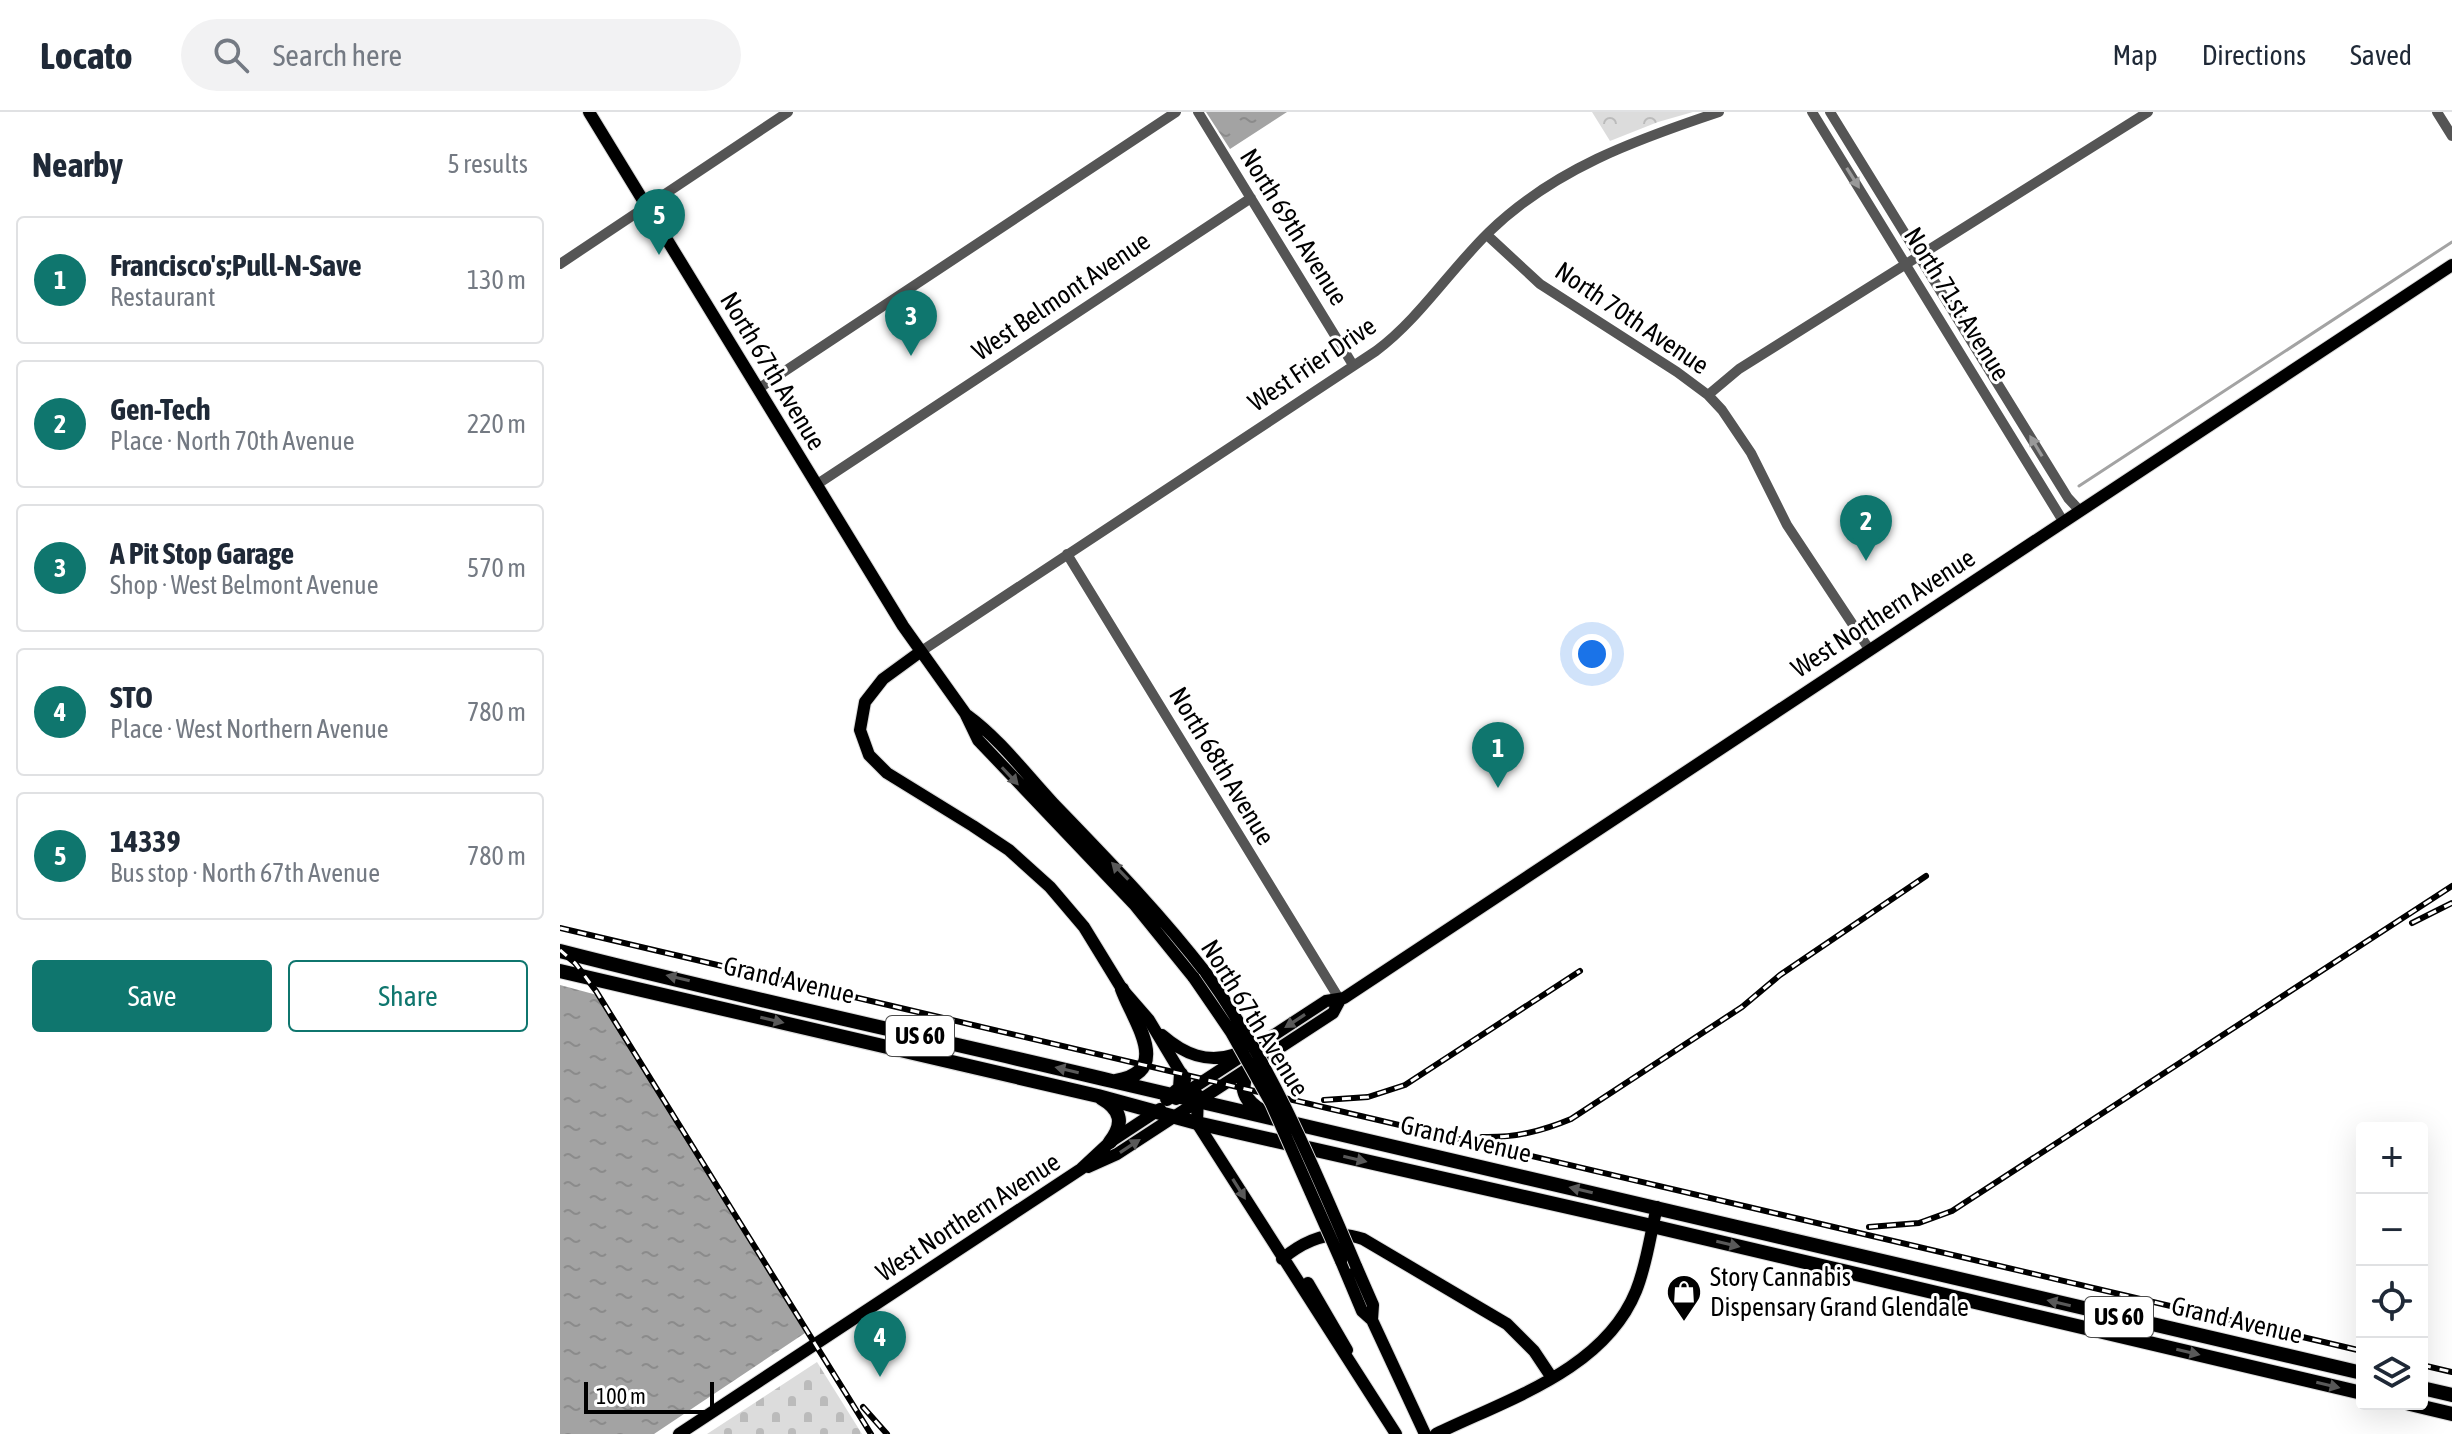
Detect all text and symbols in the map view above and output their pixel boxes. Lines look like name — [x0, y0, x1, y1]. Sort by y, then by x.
search box — [181, 19, 741, 91]
icon: search — [209, 33, 253, 77]
text: Locato — [40, 34, 133, 77]
text: Search here — [273, 38, 402, 72]
text: Map — [2113, 39, 2158, 71]
text: Directions — [2202, 39, 2306, 71]
text: Saved — [2350, 39, 2412, 71]
street label: North 69th Avenue — [1234, 143, 1354, 311]
text: Nearby — [32, 145, 123, 184]
text: 5 results — [447, 149, 528, 179]
one-way arrow — [1846, 167, 1860, 189]
pin: 5 — [633, 189, 685, 255]
street label: North 71st Avenue — [1898, 222, 2016, 386]
street label: West Belmont Avenue — [967, 225, 1155, 367]
text: Francisco's;Pull-N-Save — [110, 248, 362, 282]
street label: North 70th Avenue — [1550, 256, 1714, 380]
text: 1 — [54, 265, 66, 295]
text: 130 m — [467, 265, 526, 295]
text: Restaurant — [110, 282, 215, 312]
street label: North 67th Avenue — [714, 287, 832, 455]
pin: 3 — [885, 290, 937, 356]
street label: West Frier Drive — [1243, 310, 1381, 418]
text: Gen-Tech — [110, 392, 211, 426]
text: 2 — [54, 409, 66, 439]
text: 220 m — [467, 409, 526, 439]
text: Place · North 70th Avenue — [110, 426, 355, 456]
one-way arrow — [2029, 435, 2043, 457]
pin: 2 — [1840, 495, 1892, 561]
text: A Pit Stop Garage — [110, 536, 294, 570]
street label: West Northern Avenue — [1786, 542, 1980, 684]
text: 3 — [54, 553, 66, 583]
text: 570 m — [467, 553, 526, 583]
text: Shop · West Belmont Avenue — [110, 570, 378, 600]
your location — [1572, 634, 1612, 674]
text: STO — [110, 680, 153, 714]
street label: North 68th Avenue — [1163, 682, 1281, 850]
text: 4 — [54, 697, 66, 727]
text: 780 m — [467, 697, 526, 727]
text: Place · West Northern Avenue — [110, 714, 389, 744]
pin: 1 — [1472, 722, 1524, 788]
one-way arrow — [1001, 766, 1019, 785]
text: 14339 — [110, 824, 181, 858]
text: 5 — [54, 841, 66, 871]
text: 780 m — [467, 841, 526, 871]
text: Bus stop · North 67th Avenue — [110, 858, 380, 888]
one-way arrow — [1111, 861, 1129, 880]
street label: North 67th Avenue — [1195, 934, 1315, 1102]
street label: Grand Avenue — [721, 950, 857, 1010]
button: Save — [32, 960, 272, 1032]
button: Share — [288, 960, 528, 1032]
one-way arrow — [665, 972, 690, 984]
one-way arrow — [1284, 1013, 1306, 1028]
one-way arrow — [760, 1015, 785, 1027]
road number: US 60 — [886, 1016, 954, 1056]
one-way arrow — [1055, 1064, 1080, 1076]
street label: Grand Avenue — [1398, 1109, 1534, 1169]
map controls — [2356, 1122, 2428, 1410]
button: + — [2356, 1122, 2428, 1194]
one-way arrow — [1119, 1140, 1141, 1154]
street label: West Northern Avenue — [871, 1146, 1065, 1288]
one-way arrow — [1343, 1153, 1368, 1165]
one-way arrow — [1231, 1178, 1245, 1200]
one-way arrow — [1568, 1183, 1593, 1196]
button: − — [2356, 1194, 2428, 1266]
one-way arrow — [1716, 1238, 1741, 1250]
place label: Story Cannabis Dispensary Grand Glendale — [1710, 1262, 1969, 1322]
button: locate — [2356, 1266, 2428, 1338]
shop icon: Story Cannabis Dispensary Grand Glendale — [1665, 1273, 1703, 1323]
street label: Grand Avenue — [2169, 1290, 2305, 1350]
one-way arrow — [2046, 1296, 2071, 1309]
road number: US 60 — [2085, 1297, 2153, 1337]
pin: 4 — [854, 1311, 906, 1377]
button: layers — [2356, 1338, 2428, 1410]
one-way arrow — [2176, 1346, 2201, 1359]
scale bar — [584, 1378, 714, 1414]
one-way arrow — [2315, 1379, 2340, 1392]
text: 100 m — [596, 1383, 646, 1409]

